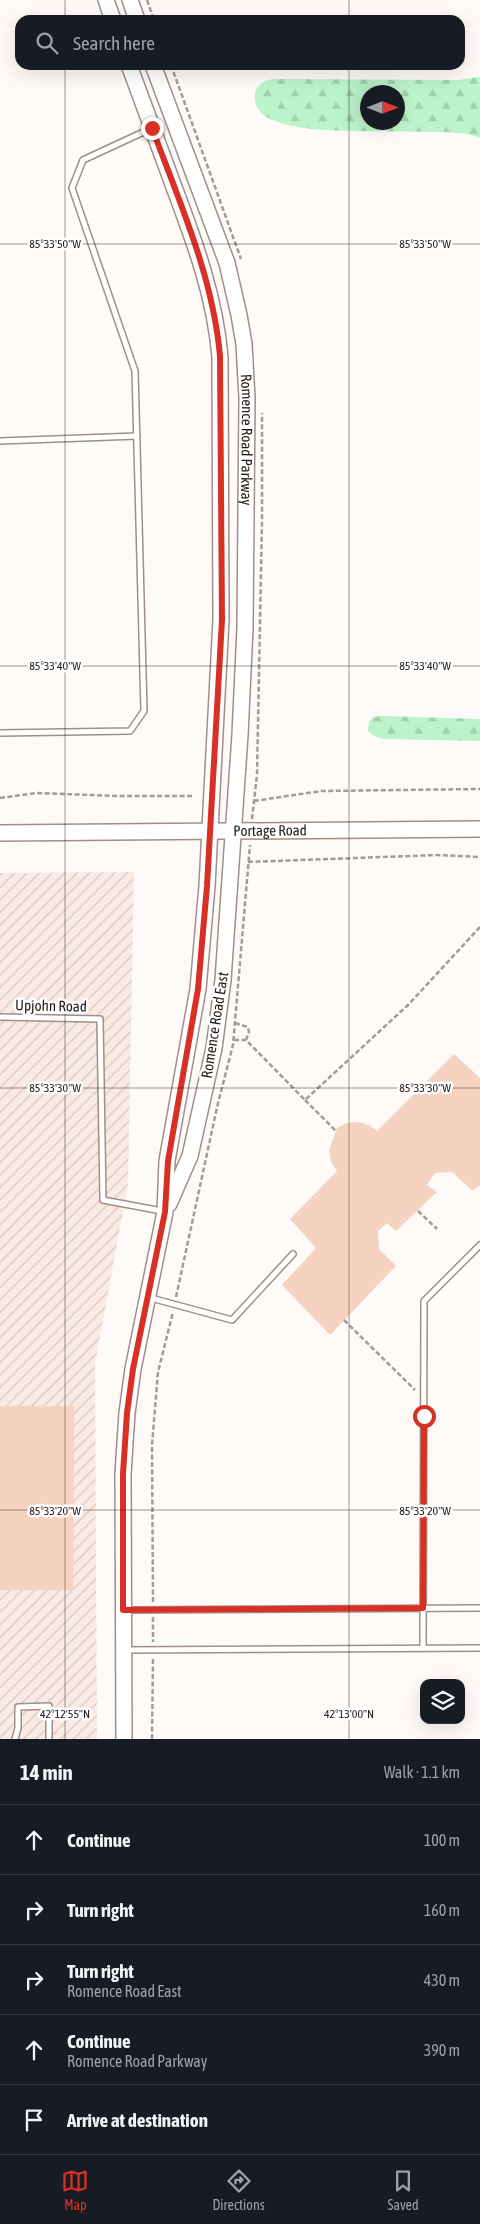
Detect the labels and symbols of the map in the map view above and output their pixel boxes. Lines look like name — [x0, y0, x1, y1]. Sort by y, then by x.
north arrow — [360, 85, 405, 130]
route end — [141, 117, 164, 140]
text: 85°33'50"W — [29, 237, 81, 251]
text: 85°33'50"W — [399, 237, 451, 251]
street label: Romence Road Parkway — [238, 373, 256, 506]
text: 85°33'40"W — [29, 659, 81, 673]
text: 85°33'40"W — [399, 659, 451, 673]
street label: Portage Road — [233, 821, 307, 839]
street label: Romence Road East — [198, 970, 231, 1079]
street label: Upjohn Road — [15, 996, 87, 1015]
text: 85°33'30"W — [29, 1081, 81, 1095]
text: 85°33'30"W — [399, 1081, 451, 1095]
route start — [413, 1405, 436, 1428]
text: 85°33'20"W — [29, 1504, 81, 1518]
text: 85°33'20"W — [399, 1504, 451, 1518]
text: 42°12'55"N — [40, 1707, 90, 1721]
text: 42°13'00"N — [324, 1707, 374, 1721]

